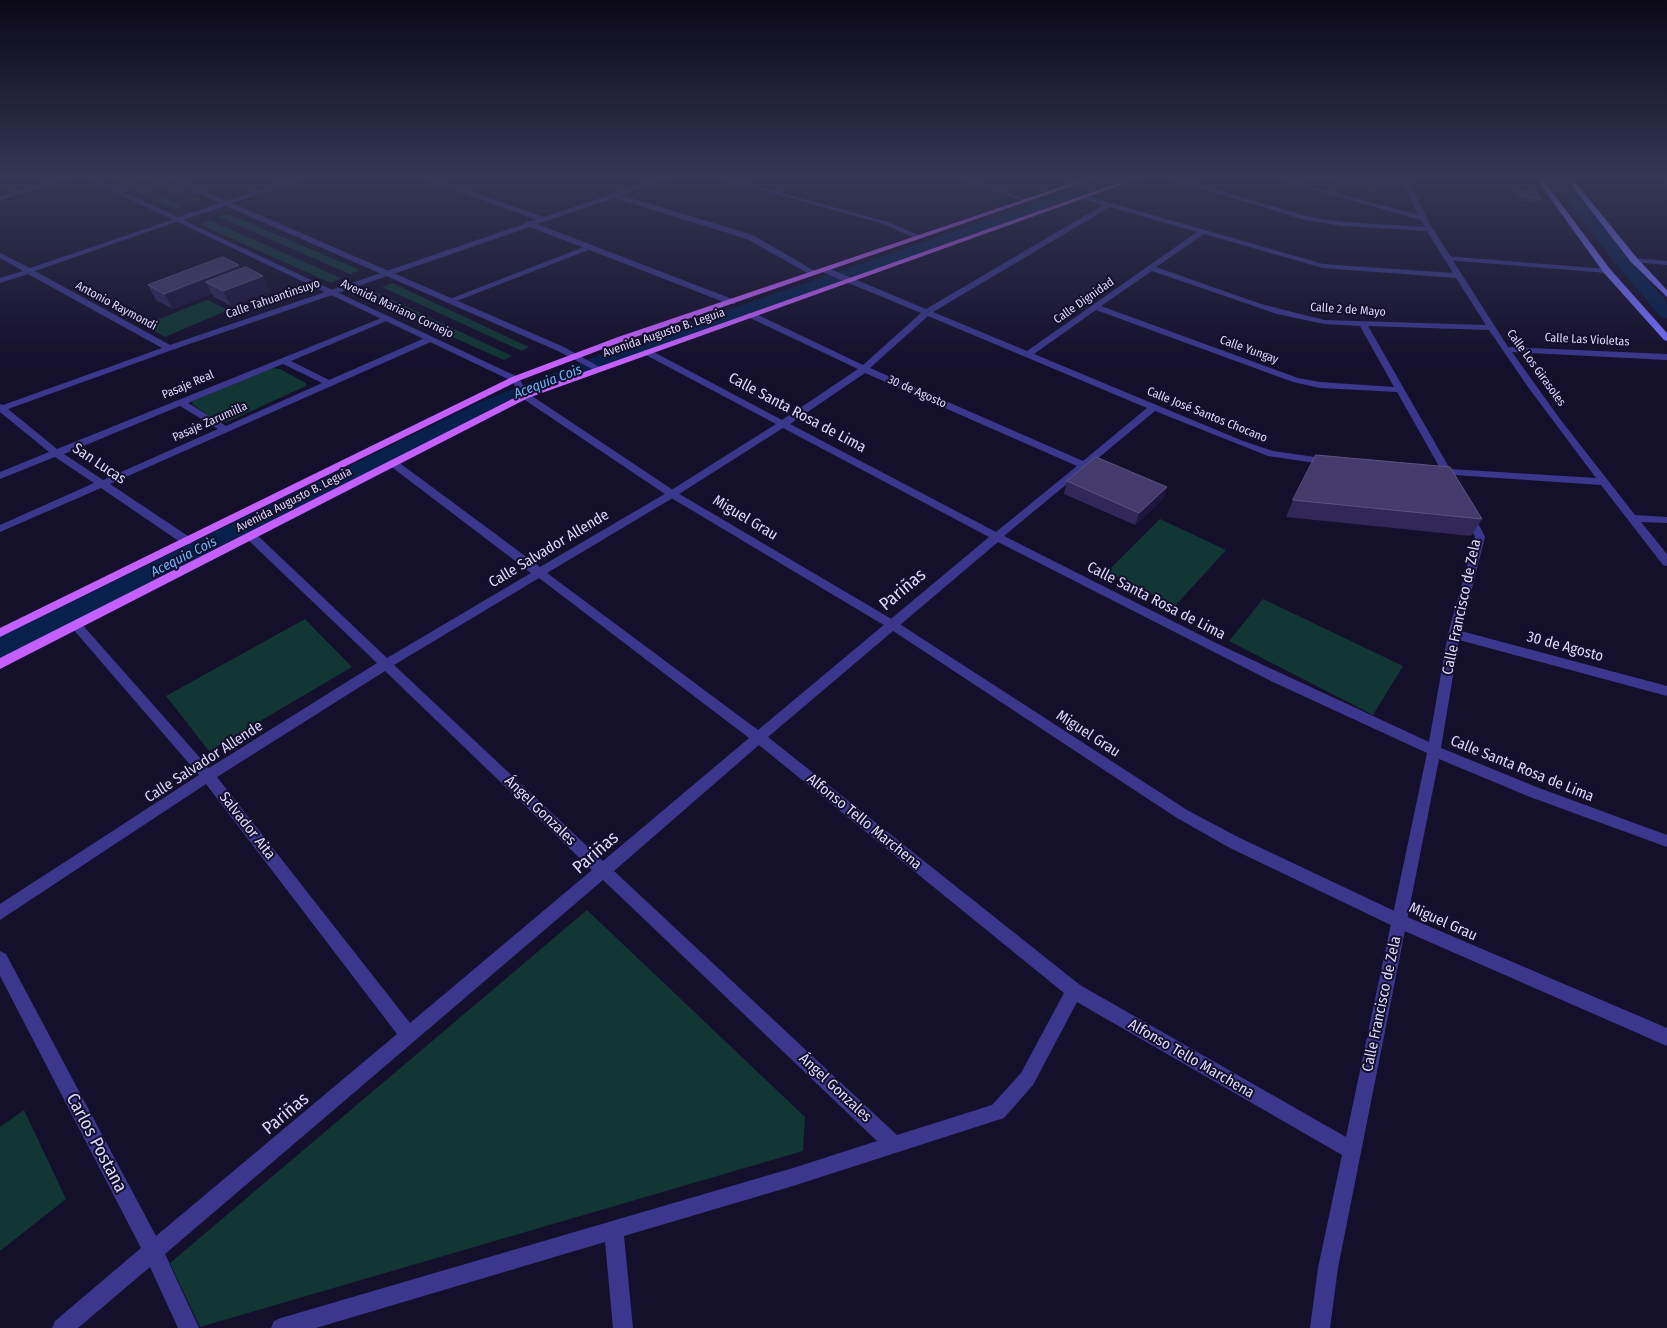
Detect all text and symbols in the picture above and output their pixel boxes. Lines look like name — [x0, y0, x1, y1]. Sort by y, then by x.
street label: Calle Dignidad — [1051, 275, 1117, 327]
street label: Calle Tahuantinsuyo — [224, 276, 322, 322]
street label: Avenida Mariano Cornejo — [338, 277, 456, 341]
street label: Antonio Raymondi — [73, 279, 159, 333]
street label: Calle 2 de Mayo — [1310, 300, 1386, 320]
street label: Avenida Augusto B. Leguia — [601, 305, 727, 361]
street label: Calle Los Girasoles — [1503, 327, 1569, 409]
street label: Calle Las Violetas — [1544, 331, 1630, 349]
street label: Calle Yungay — [1218, 333, 1280, 367]
water label: Acequia Cois — [512, 361, 584, 403]
street label: Pasaje Real — [160, 368, 216, 402]
street label: Calle Santa Rosa de Lima — [725, 369, 869, 457]
street label: 30 de Agosto — [885, 373, 949, 411]
street label: Calle José Santos Chocano — [1145, 384, 1269, 446]
street label: Pasaje Zarumilla — [170, 399, 250, 445]
street label: San Lucas — [69, 440, 129, 488]
street label: Avenida Augusto B. Leguia — [234, 465, 354, 535]
street label: Miguel Grau — [709, 492, 781, 544]
street label: Calle Salvador Allende — [486, 506, 612, 592]
water label: Acequia Cois — [148, 533, 220, 581]
street label: Calle Francisco de Zela — [1439, 538, 1485, 676]
street label: Calle Santa Rosa de Lima — [1084, 558, 1228, 644]
street label: Pariñas — [875, 564, 931, 616]
street label: 30 de Agosto — [1525, 628, 1605, 666]
street label: Miguel Grau — [1053, 707, 1123, 761]
street label: Calle Salvador Allende — [142, 717, 266, 807]
street label: Calle Santa Rosa de Lima — [1448, 732, 1596, 806]
street label: Alfonso Tello Marchena — [803, 770, 925, 874]
street label: Ángel Gonzales — [500, 772, 580, 850]
street label: Salvador Aita — [215, 789, 279, 863]
street label: Pariñas — [569, 827, 623, 879]
street label: Miguel Grau — [1406, 899, 1480, 945]
street label: Calle Francisco de Zela — [1359, 935, 1405, 1073]
street label: Alfonso Tello Marchena — [1125, 1016, 1257, 1102]
street label: Ángel Gonzales — [795, 1050, 875, 1126]
street label: Pariñas — [258, 1088, 314, 1140]
street label: Carlos Postana — [61, 1090, 131, 1196]

